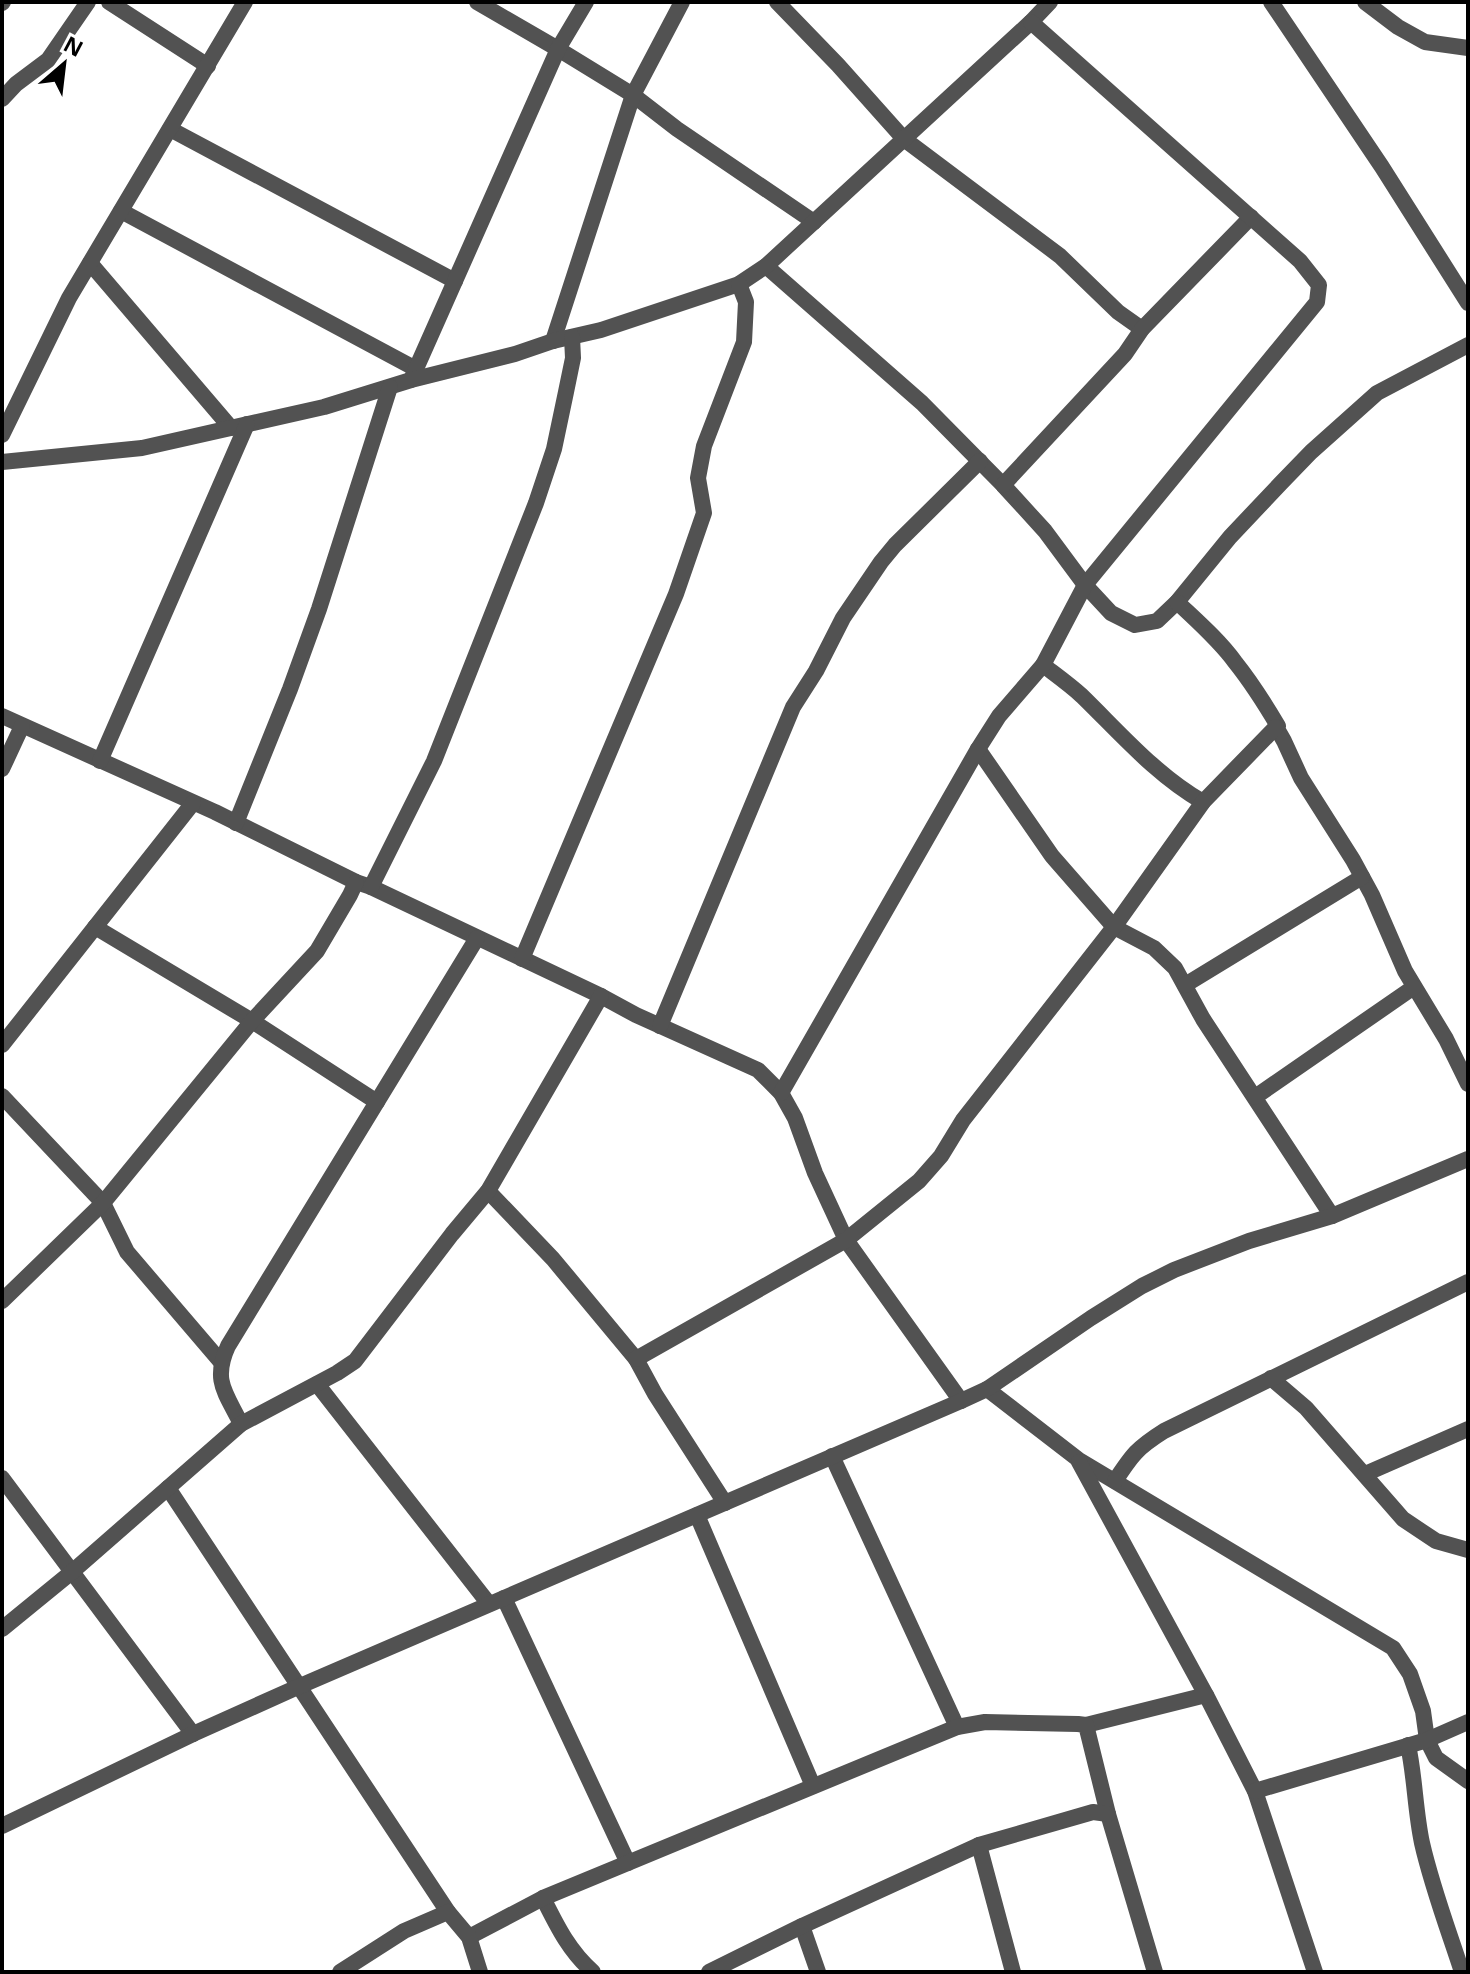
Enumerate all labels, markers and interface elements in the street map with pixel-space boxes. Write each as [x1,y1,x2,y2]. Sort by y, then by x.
north arrow [24,24,104,104]
text: N [59,28,89,63]

